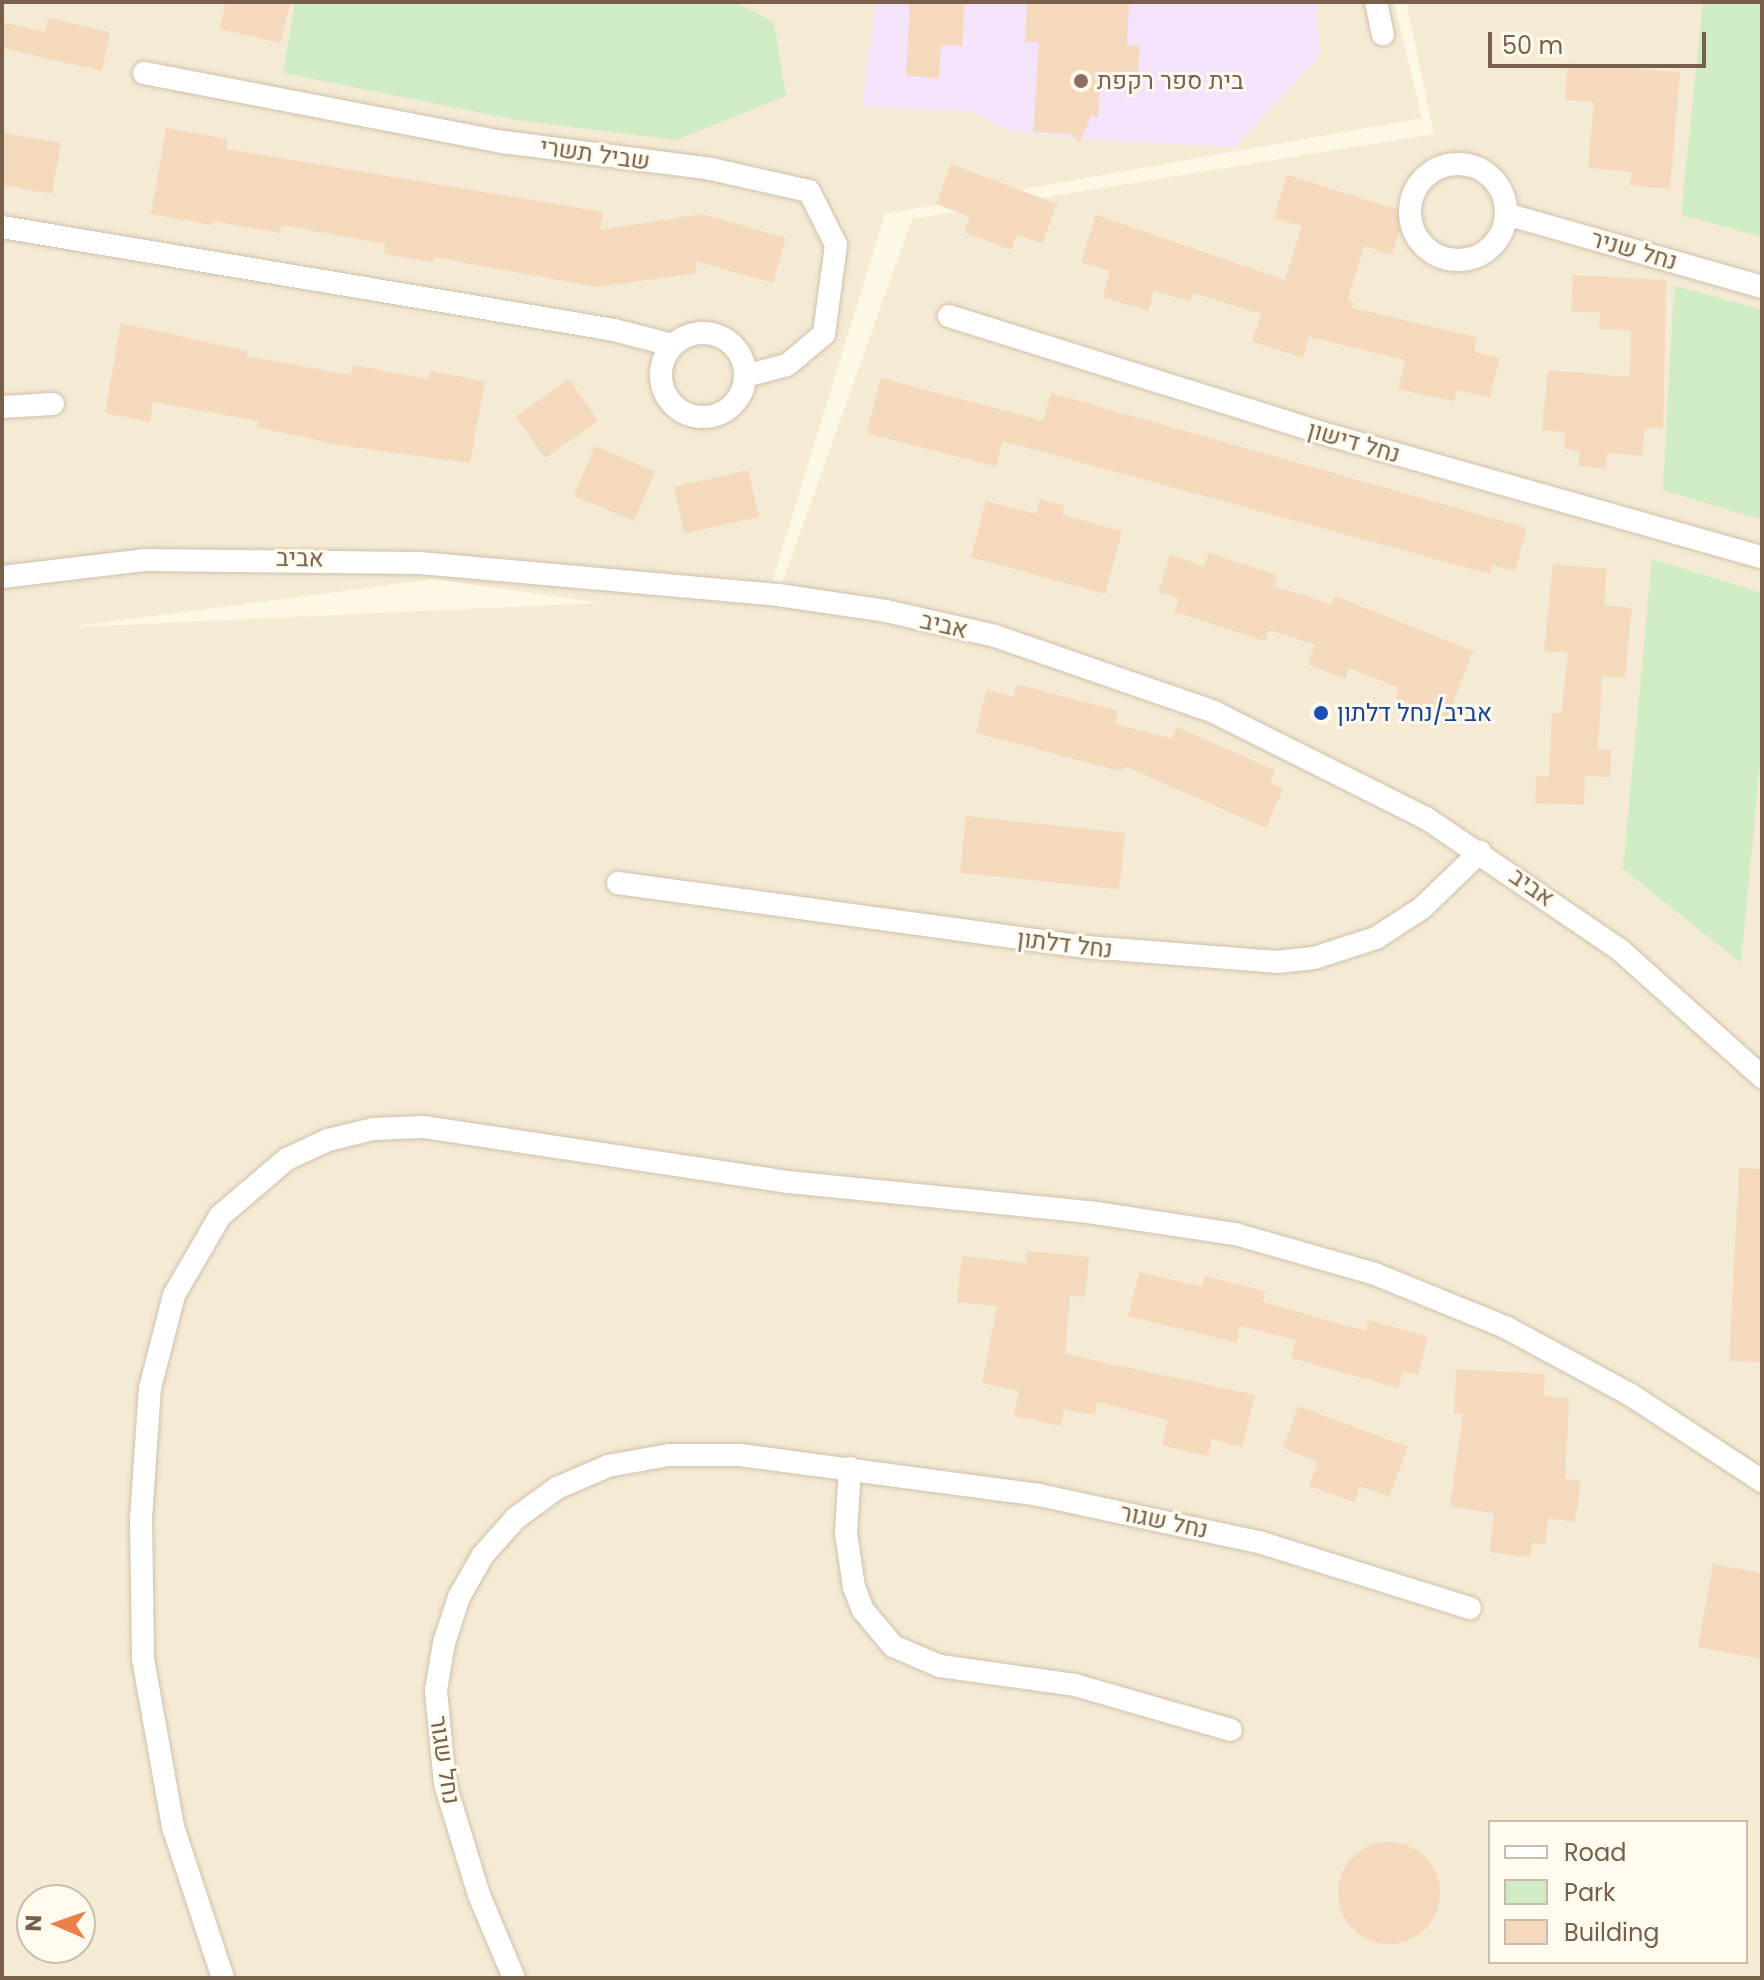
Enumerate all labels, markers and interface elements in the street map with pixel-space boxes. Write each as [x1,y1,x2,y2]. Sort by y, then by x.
scale bar [1492,16,1710,66]
text: 50 m [1502,29,1563,62]
place label: בית ספר רקפת [1097,67,1244,95]
marker: בית ספר רקפת [1072,72,1090,90]
street label: שביל תשרי [538,132,652,176]
street label: נחל שניר [1587,224,1681,276]
street label: נחל דישון [1304,415,1404,469]
street label: אביב [276,543,324,573]
street label: אביב [917,606,971,644]
place label: אביב/נחל דלתון [1337,699,1492,727]
marker: אביב/נחל דלתון [1312,704,1330,722]
street label: אביב [1504,861,1560,913]
street label: נחל דלתון [1016,924,1114,964]
street label: נחל שגור [1117,1498,1211,1544]
street label: נחל שגור [424,1714,466,1806]
legend [1488,1820,1748,1964]
text: Road [1564,1836,1626,1869]
text: Park [1564,1876,1615,1909]
north arrow [16,1884,96,1964]
text: N [18,1914,49,1932]
text: Building [1564,1916,1660,1949]

